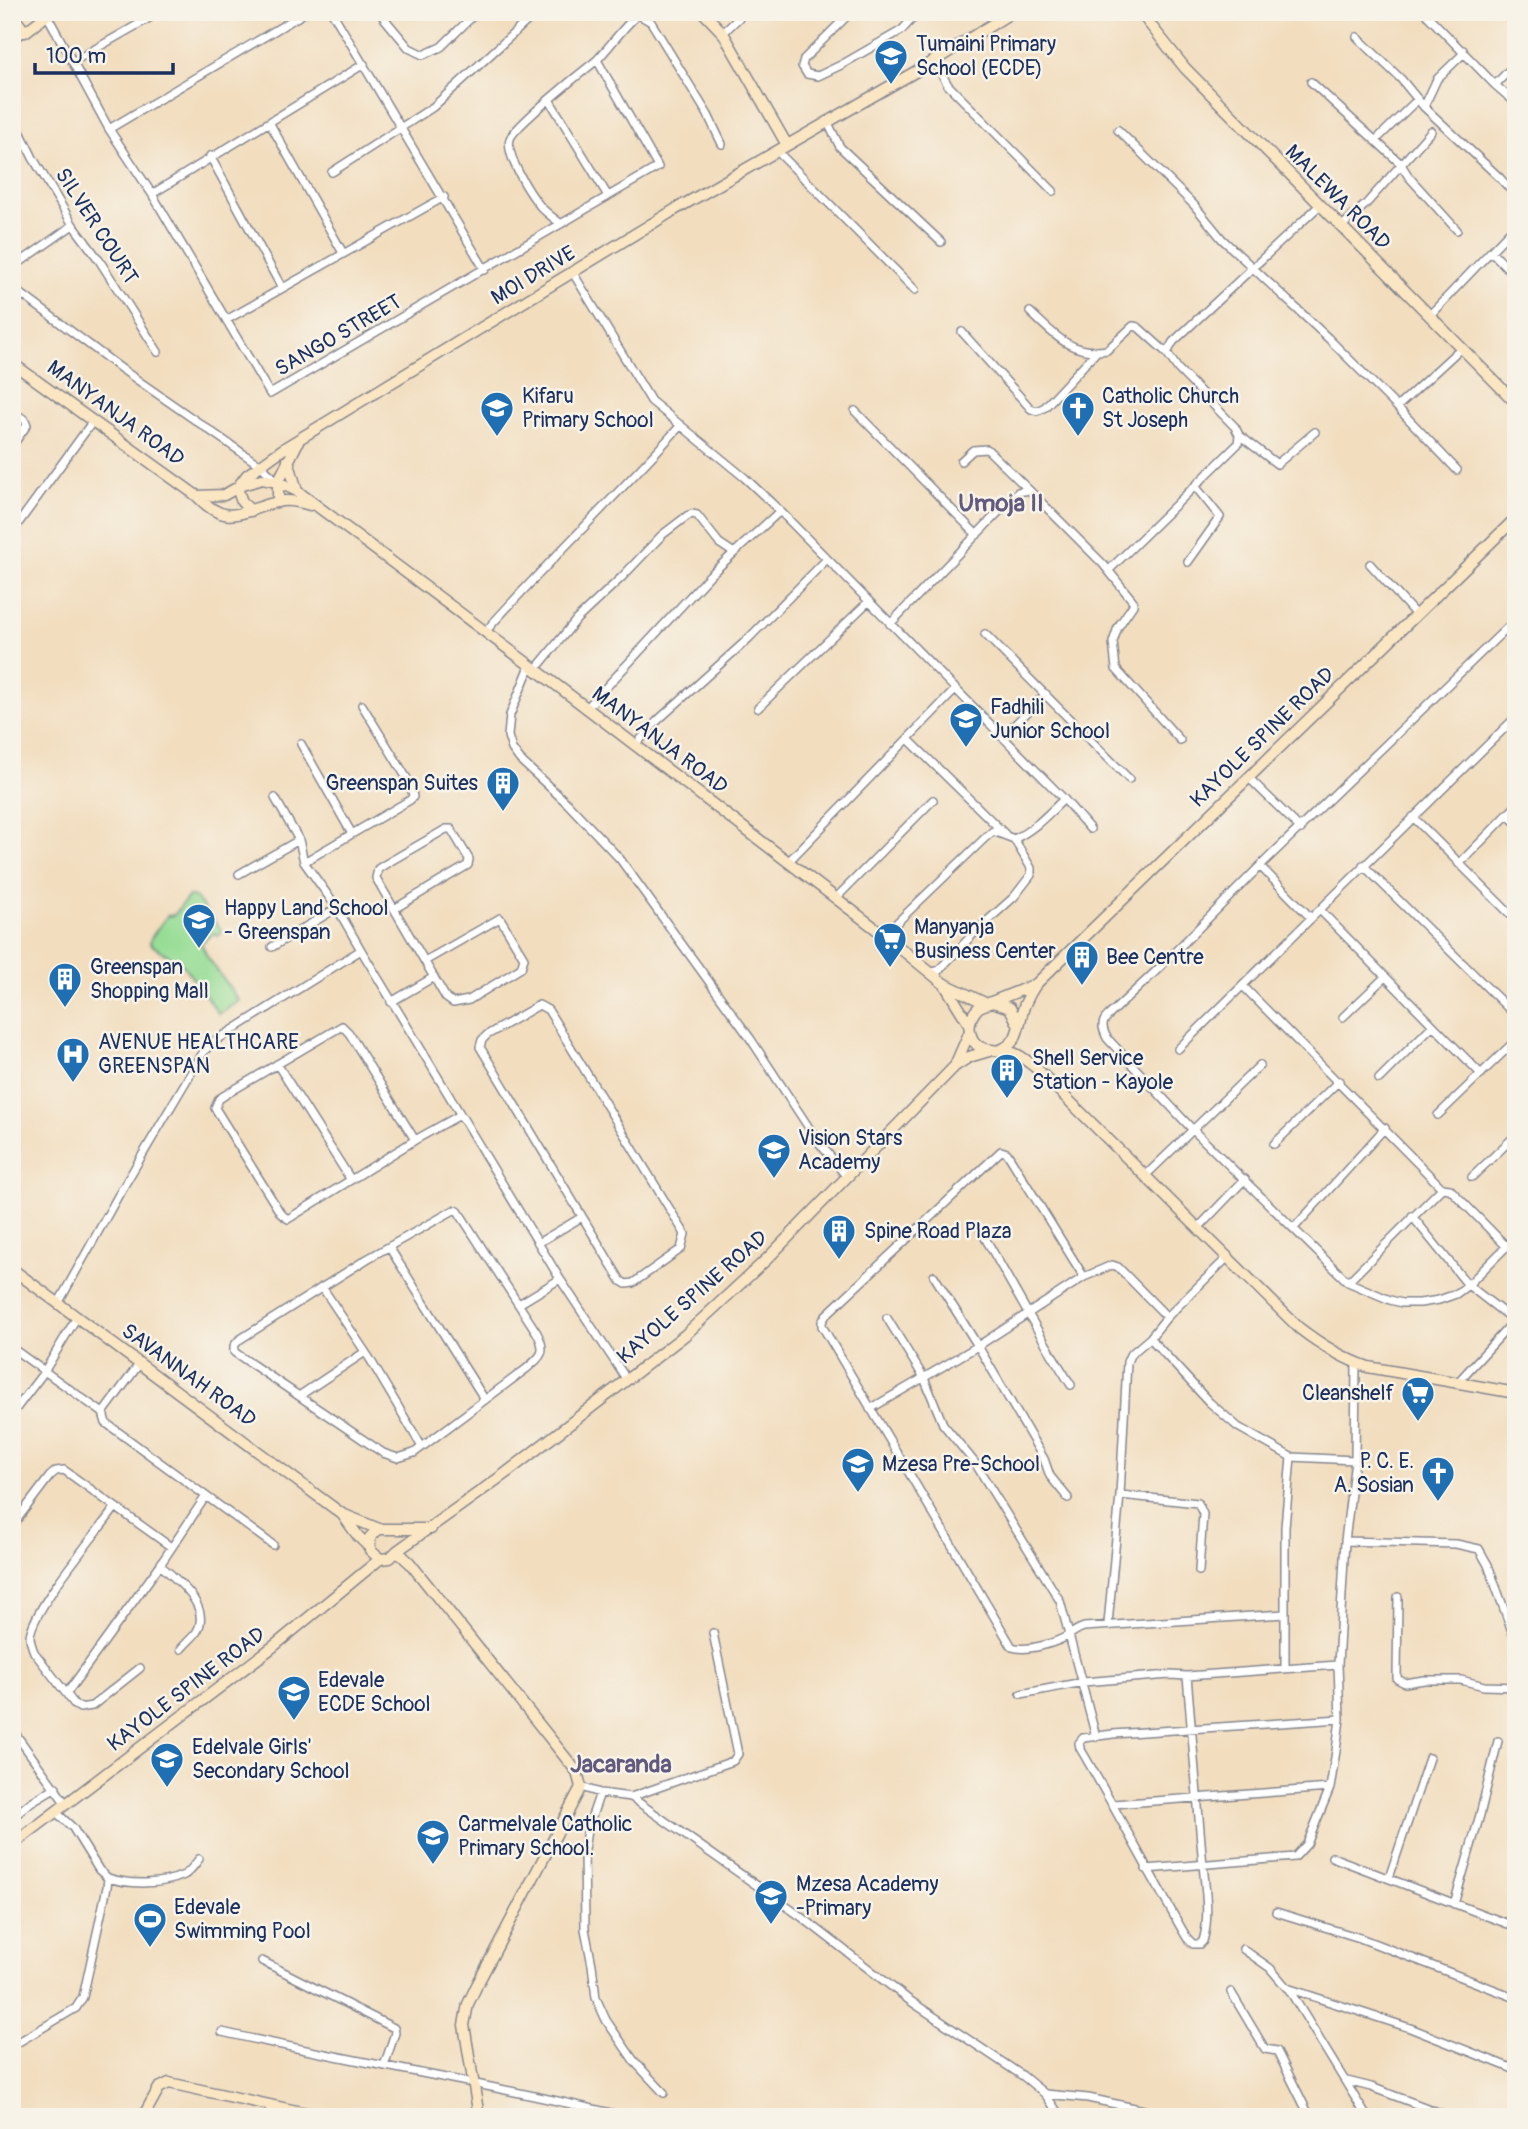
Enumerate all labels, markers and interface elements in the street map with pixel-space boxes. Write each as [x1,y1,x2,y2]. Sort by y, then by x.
place label: Tumaini Primary School (ECDE) [916,31,1056,82]
scale bar [35,32,173,76]
school or university icon: Tumaini Primary School (ECDE) [872,37,910,86]
text: 100 m [46,43,106,70]
street label: MALEWA ROAD [1279,139,1396,256]
street label: SILVER COURT [49,163,144,290]
street label: MOI DRIVE [486,240,580,311]
street label: SANGO STREET [270,288,407,382]
street label: MANYANJA ROAD [42,354,190,472]
place label: Kifaru Primary School [522,383,654,434]
place label: Catholic Church St Joseph [1102,383,1239,434]
school or university icon: Kifaru Primary School [478,389,516,438]
church icon: Catholic Church St Joseph [1059,389,1097,438]
district label: Umoja II [958,489,1044,518]
street label: KAYOLE SPINE ROAD [1184,661,1340,813]
street label: MANYANJA ROAD [586,680,733,800]
place label: Fadhili Junior School [990,694,1110,745]
school or university icon: Fadhili Junior School [947,700,985,749]
building icon: Greenspan Suites [484,764,522,813]
place label: Greenspan Suites [326,770,479,797]
place label: Happy Land School - Greenspan [224,895,388,946]
school or university icon: Happy Land School - Greenspan [180,901,218,950]
place label: Manyanja Business Center [914,914,1056,965]
supermarket icon: Manyanja Business Center [871,920,909,969]
building icon: Bee Centre [1063,938,1101,987]
place label: Bee Centre [1106,944,1204,971]
place label: Greenspan Shopping Mall [90,954,209,1005]
building icon: Greenspan Shopping Mall [46,960,84,1009]
place label: AVENUE HEALTHCARE GREENSPAN [98,1029,299,1080]
hospital icon: AVENUE HEALTHCARE GREENSPAN [54,1035,92,1084]
place label: Shell Service Station - Kayole [1032,1045,1174,1096]
building icon: Shell Service Station - Kayole [988,1051,1026,1100]
place label: Vision Stars Academy [798,1125,903,1176]
school or university icon: Vision Stars Academy [755,1131,793,1180]
building icon: Spine Road Plaza [820,1212,858,1261]
place label: Spine Road Plaza [864,1218,1012,1245]
street label: KAYOLE SPINE ROAD [611,1225,773,1370]
street label: SAVANNAH ROAD [116,1317,261,1433]
supermarket icon: Cleanshelf [1399,1374,1437,1423]
place label: Cleanshelf [1302,1380,1394,1407]
school or university icon: Mzesa Pre-School [839,1445,877,1494]
place label: P. C. E. A. Sosian [1334,1448,1414,1499]
place label: Mzesa Pre-School [882,1451,1040,1478]
church icon: P. C. E. A. Sosian [1419,1454,1457,1503]
street label: KAYOLE SPINE ROAD [102,1621,271,1758]
place label: Edevale ECDE School [318,1667,431,1718]
school or university icon: Edevale ECDE School [275,1673,313,1722]
place label: Edelvale Girls' Secondary School [192,1734,350,1785]
school or university icon: Edelvale Girls' Secondary School [148,1740,186,1789]
district label: Jacaranda [570,1750,672,1779]
place label: Carmelvale Catholic Primary School. [458,1811,632,1862]
school or university icon: Carmelvale Catholic Primary School. [414,1817,452,1866]
place label: Mzesa Academy -Primary [796,1871,938,1922]
school or university icon: Mzesa Academy -Primary [752,1877,790,1926]
place label: Edevale Swimming Pool [174,1894,311,1945]
sports icon: Edevale Swimming Pool [131,1900,169,1949]

